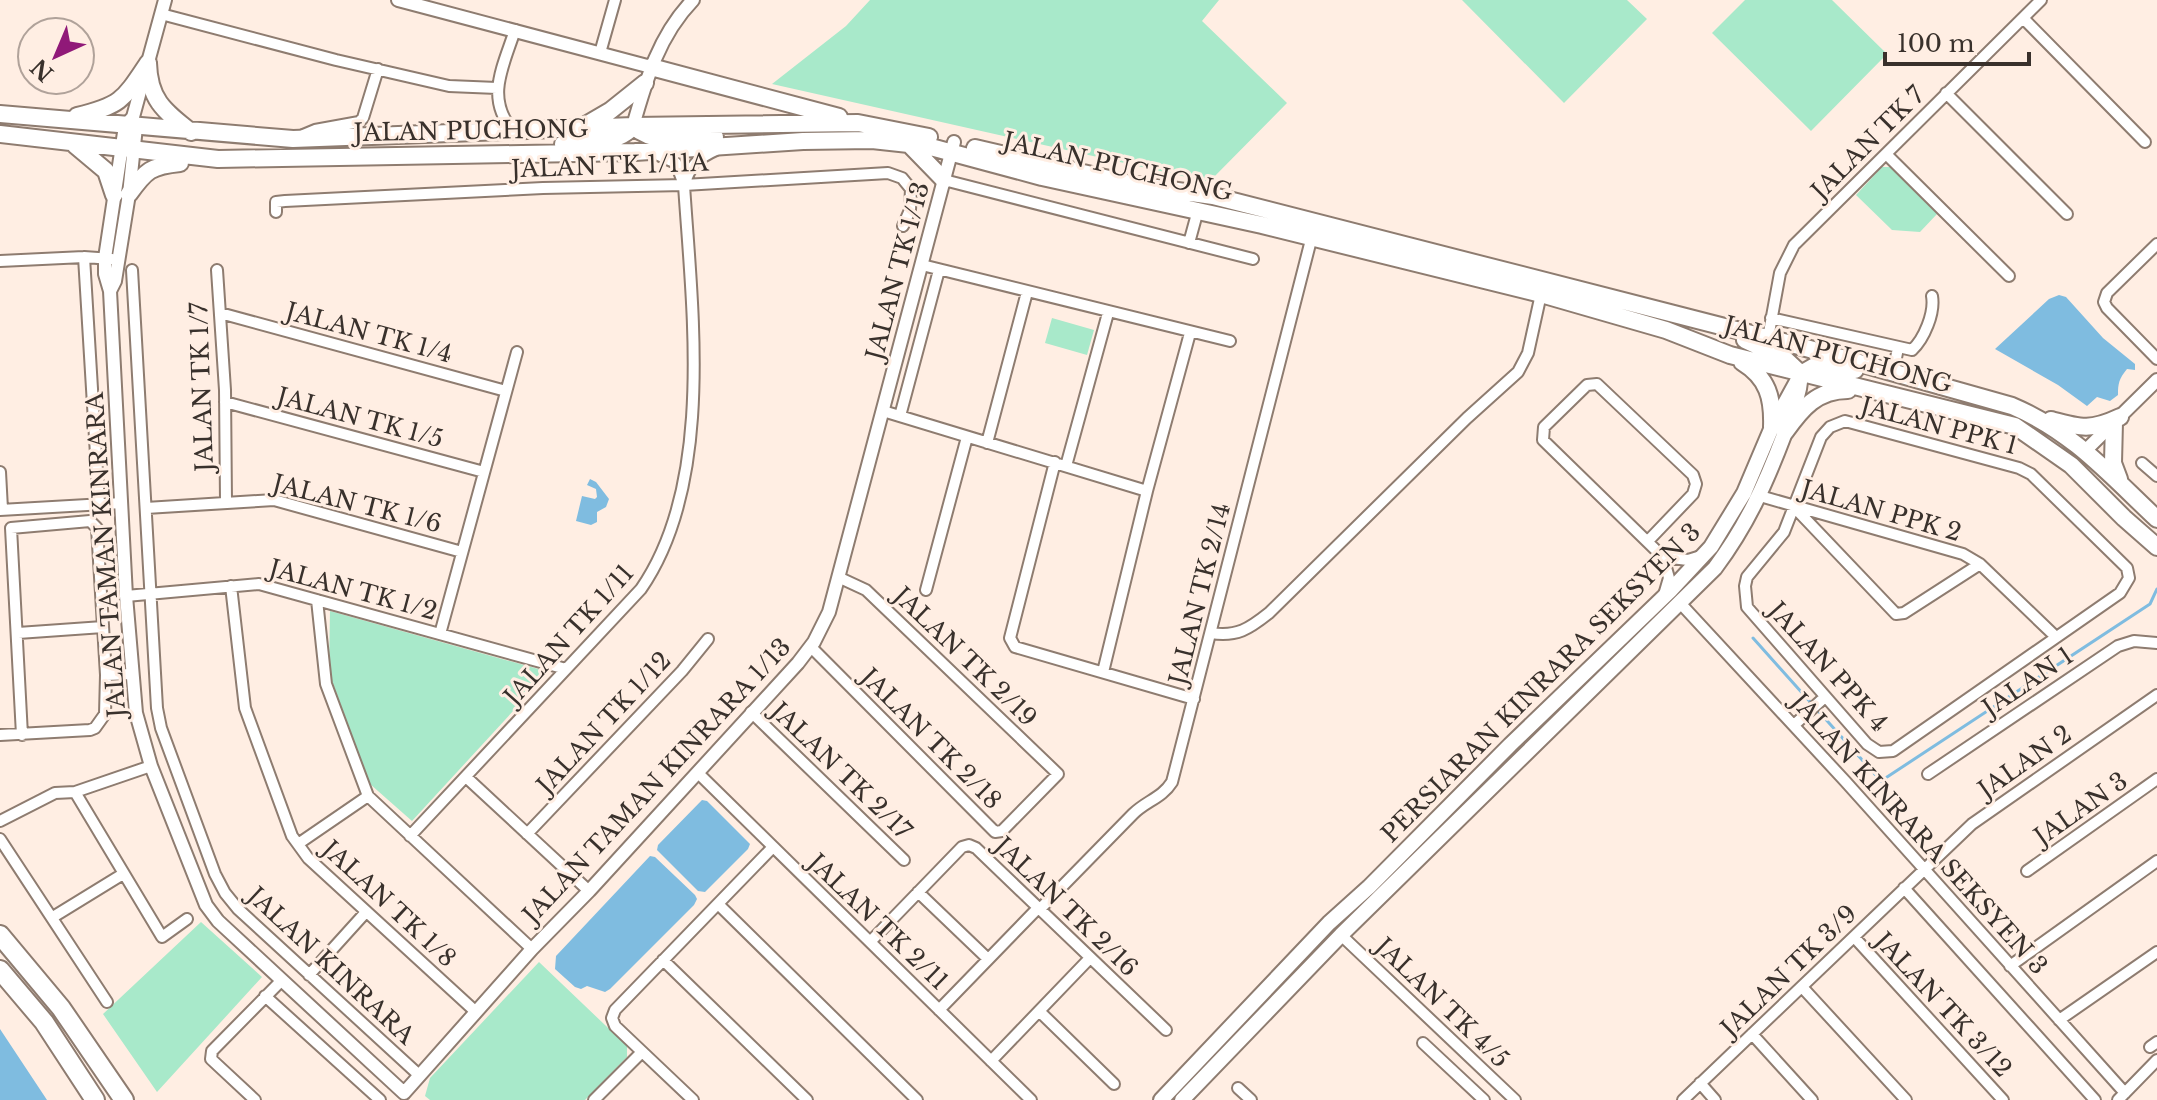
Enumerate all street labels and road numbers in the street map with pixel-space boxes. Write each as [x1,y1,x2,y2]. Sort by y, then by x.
street label: JALAN TK 7 [1803,79,1931,207]
street label: JALAN PUCHONG [350,114,589,147]
street label: JALAN PUCHONG [997,125,1236,207]
street label: JALAN TK 1/11A [508,148,710,184]
street label: JALAN TK 1/13 [859,179,935,366]
street label: JALAN TK 1/4 [280,296,456,369]
street label: JALAN TK 1/7 [184,301,219,475]
street label: JALAN PUCHONG [1718,309,1955,399]
street label: JALAN TK 1/5 [271,381,446,454]
street label: JALAN PPK 1 [1855,390,2021,460]
street label: JALAN TAMAN KINRARA [80,391,132,722]
street label: JALAN TK 1/6 [267,468,445,539]
street label: JALAN PPK 2 [1795,473,1964,547]
street label: JALAN TK 2/14 [1162,500,1236,691]
street label: PERSIARAN KINRARA SEKSYEN 3 [1375,517,1706,848]
street label: JALAN TK 1/2 [263,552,440,626]
street label: JALAN TK 1/11 [496,558,639,713]
street label: JALAN TK 2/19 [886,579,1043,732]
street label: JALAN PPK 4 [1761,594,1894,737]
street label: JALAN TAMAN KINRARA 1/13 [515,632,797,931]
street label: JALAN 1 [1974,641,2079,724]
street label: JALAN TK 1/12 [529,646,677,802]
street label: JALAN TK 2/18 [853,660,1008,815]
street label: JALAN KINRARA SEKSYEN 3 [1783,685,2053,980]
street label: JALAN TK 2/17 [763,694,918,846]
street label: JALAN 2 [1970,719,2077,806]
street label: JALAN 3 [2026,766,2133,853]
street label: JALAN TK 2/16 [987,829,1144,982]
street label: JALAN TK 1/8 [314,832,462,973]
street label: JALAN TK 2/11 [800,846,954,996]
street label: JALAN KINRARA [240,879,421,1051]
street label: JALAN TK 3/9 [1713,899,1862,1045]
street label: JALAN TK 3/12 [1867,924,2018,1083]
street label: JALAN TK 4/5 [1367,930,1515,1074]

